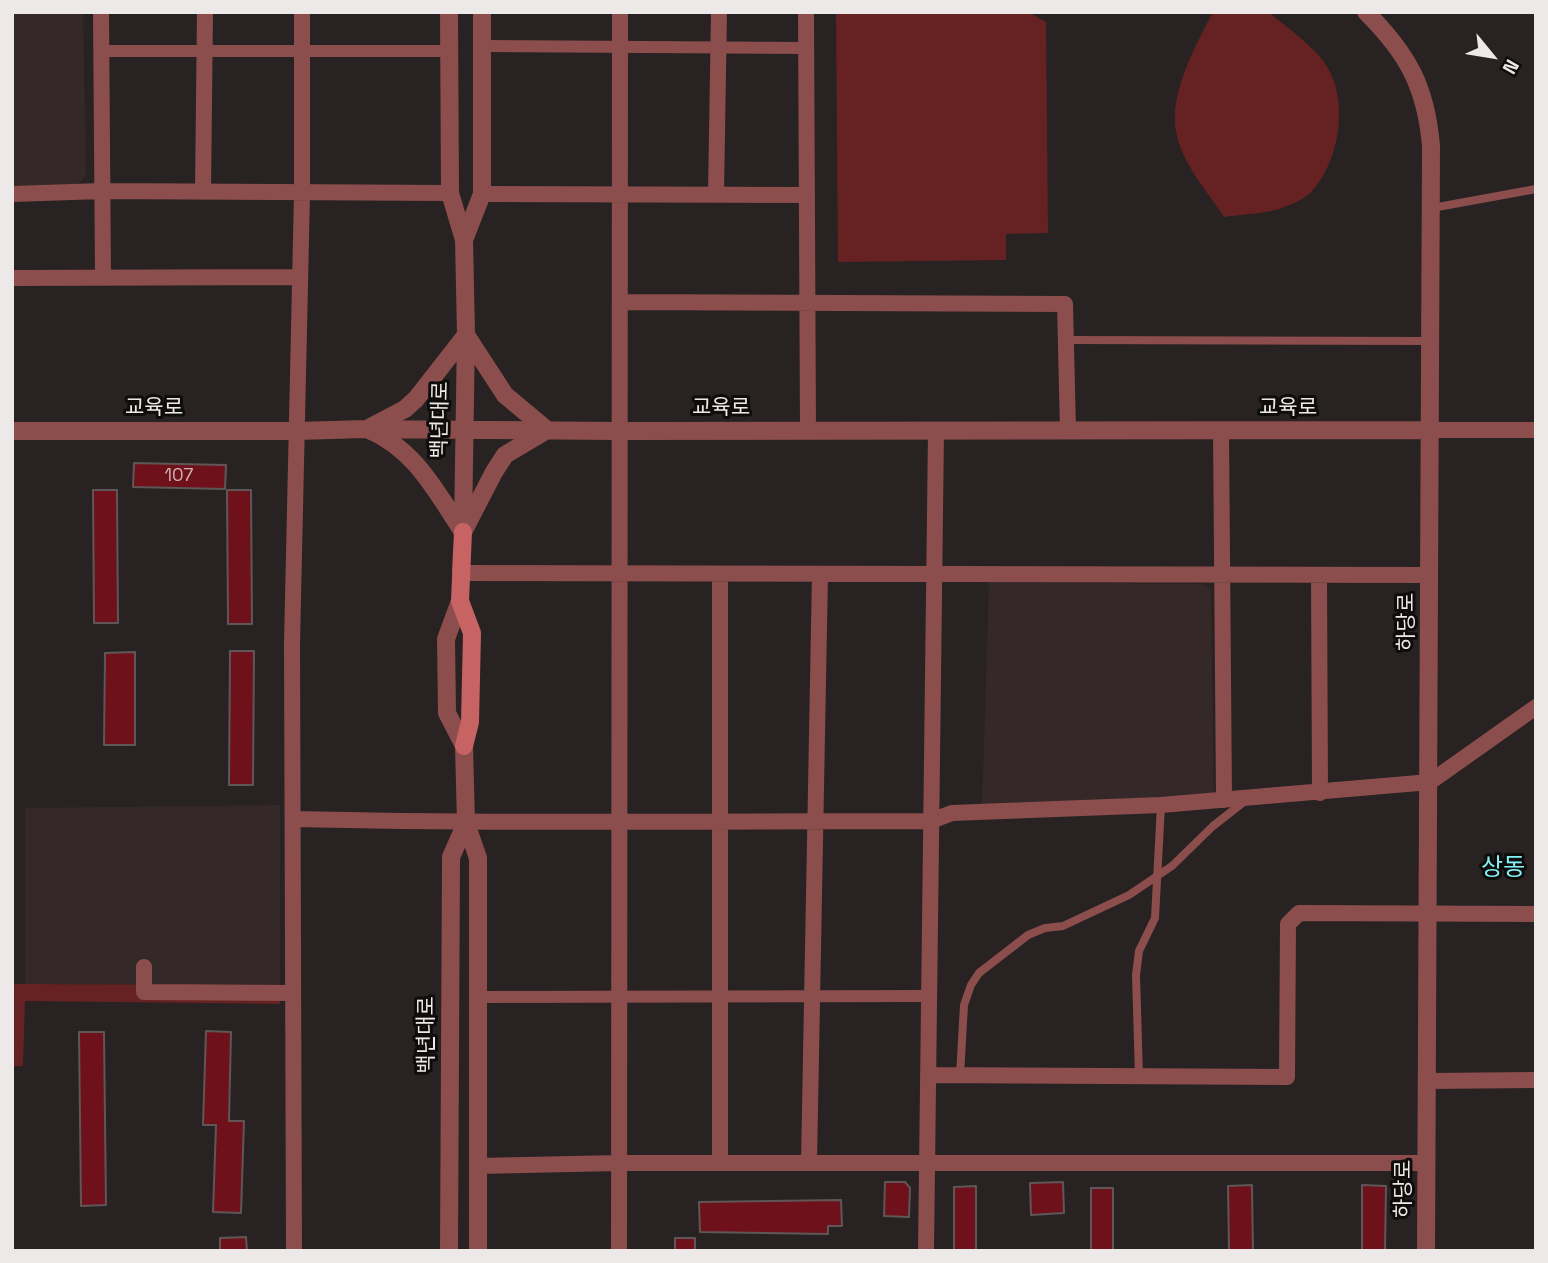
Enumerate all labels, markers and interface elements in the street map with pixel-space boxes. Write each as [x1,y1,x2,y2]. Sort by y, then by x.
north arrow [1457,21,1527,91]
text: N [1497,55,1525,79]
street label: 백년대로 [428,381,454,459]
street label: 교육로 [125,395,183,421]
street label: 교육로 [692,395,750,421]
street label: 교육로 [1259,395,1317,421]
house number: 107 [165,465,193,487]
street label: 하당로 [1394,593,1420,651]
district label: 상동 [1481,854,1525,882]
street label: 백년대로 [414,996,440,1074]
street label: 하당로 [1391,1160,1417,1218]

